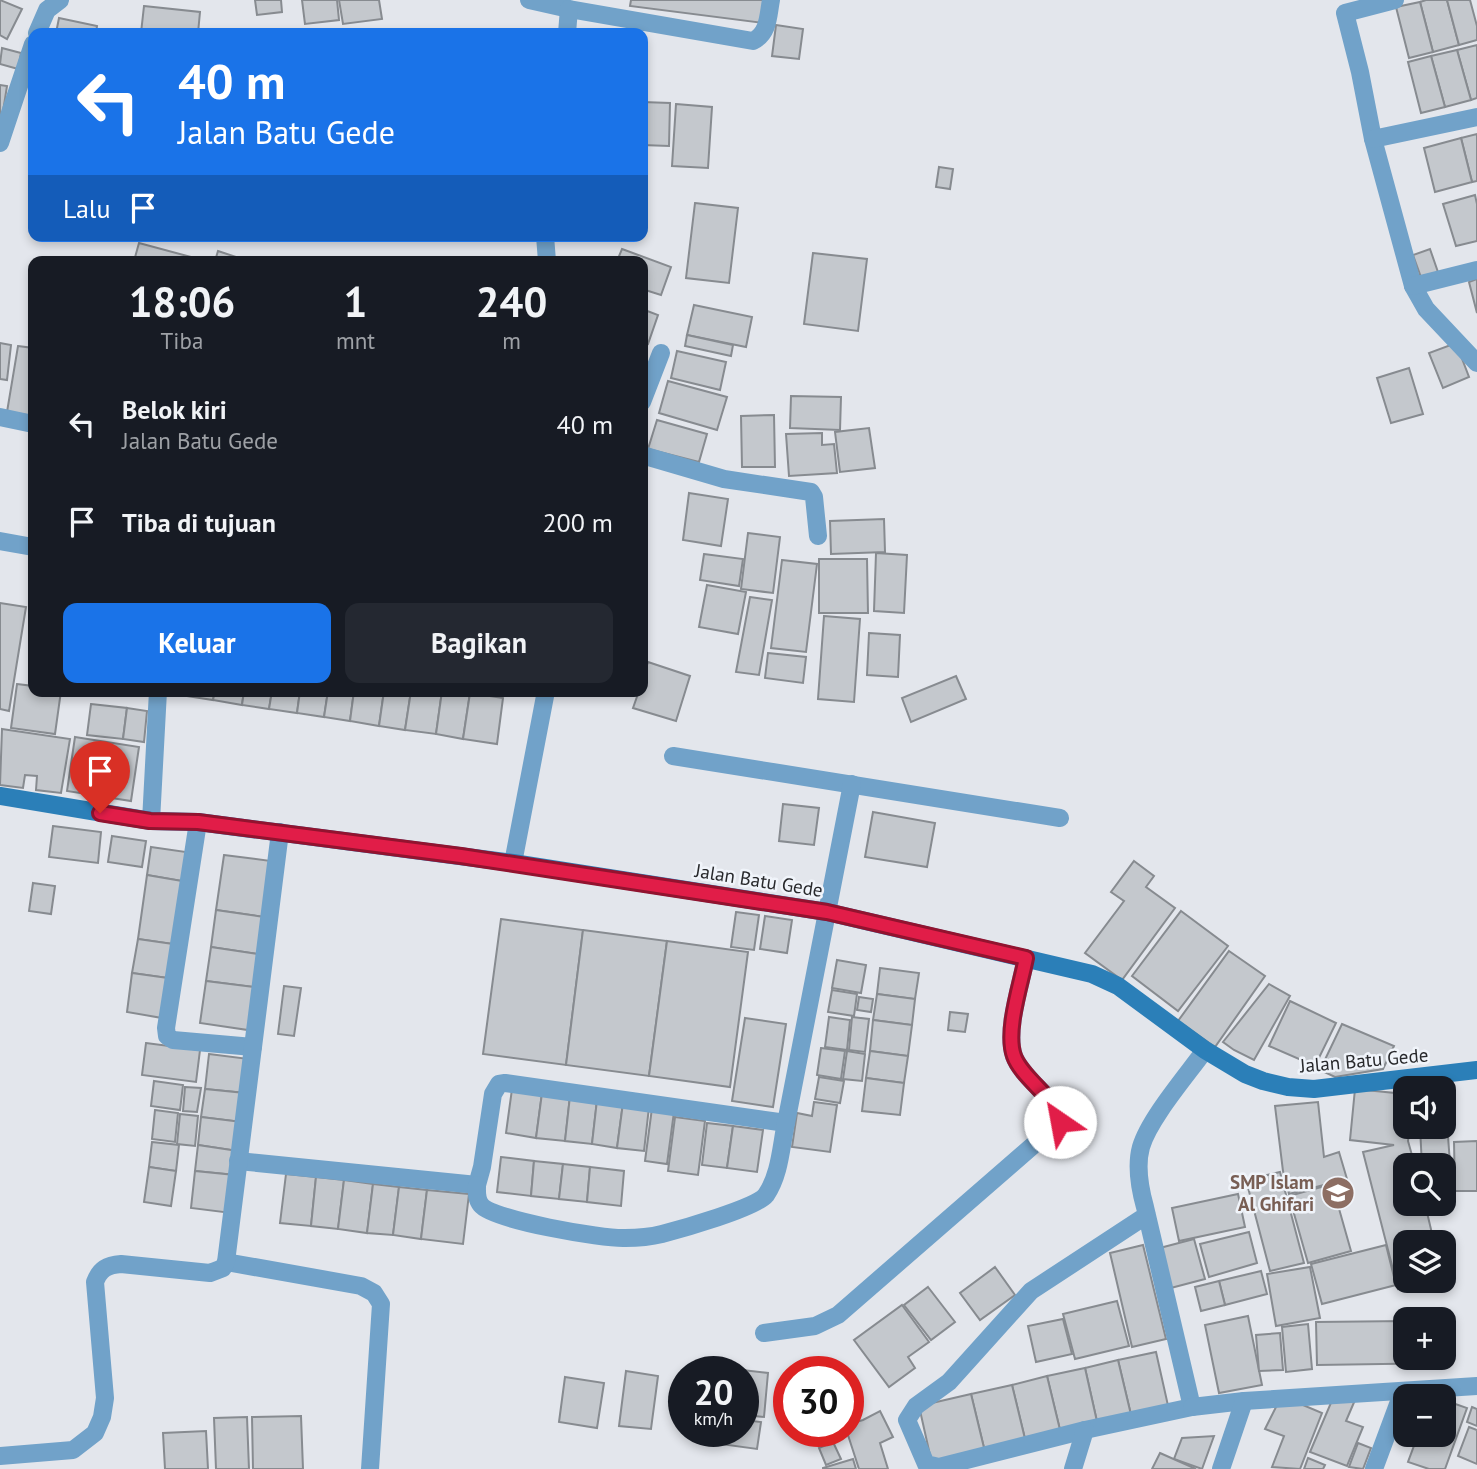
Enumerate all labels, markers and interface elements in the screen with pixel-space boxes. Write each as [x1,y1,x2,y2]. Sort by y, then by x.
text: 40 m [178,49,285,113]
icon: left [63,56,154,147]
text: Jalan Batu Gede [178,111,395,153]
icon: arrive [124,189,162,227]
text: Lalu [63,192,110,225]
text: 18:06 [129,274,235,329]
text: 1 [344,274,367,329]
text: 240 [476,274,547,329]
text: Tiba [161,326,203,355]
text: mnt [336,326,375,355]
text: m [502,326,521,355]
text: Belok kiri [122,393,227,426]
icon: left [63,405,101,443]
text: 40 m [557,408,613,441]
text: Jalan Batu Gede [122,426,278,455]
icon: arrive [63,503,101,541]
text: Tiba di tujuan [122,506,276,539]
text: 200 m [542,506,613,539]
button: Keluar [63,603,331,683]
button: Bagikan [345,603,613,683]
pin [70,741,130,813]
icon: arrive [81,752,119,790]
street label: Jalan Batu Gede [693,858,824,902]
street label: Jalan Batu Gede [1298,1042,1429,1078]
map controls [1393,1076,1456,1447]
button: sound [1393,1076,1456,1139]
position arrow [1023,1085,1097,1159]
button: search [1393,1153,1456,1216]
place label: SMP Islam Al Ghifari [1230,1170,1314,1216]
school or university icon: SMP Islam Al Ghifari [1319,1174,1357,1212]
button: layers [1393,1230,1456,1293]
button: + [1393,1307,1456,1370]
speed limit sign: 30 [773,1356,864,1447]
text: 20 [694,1369,733,1415]
button: − [1393,1384,1456,1447]
text: km/h [694,1407,733,1430]

